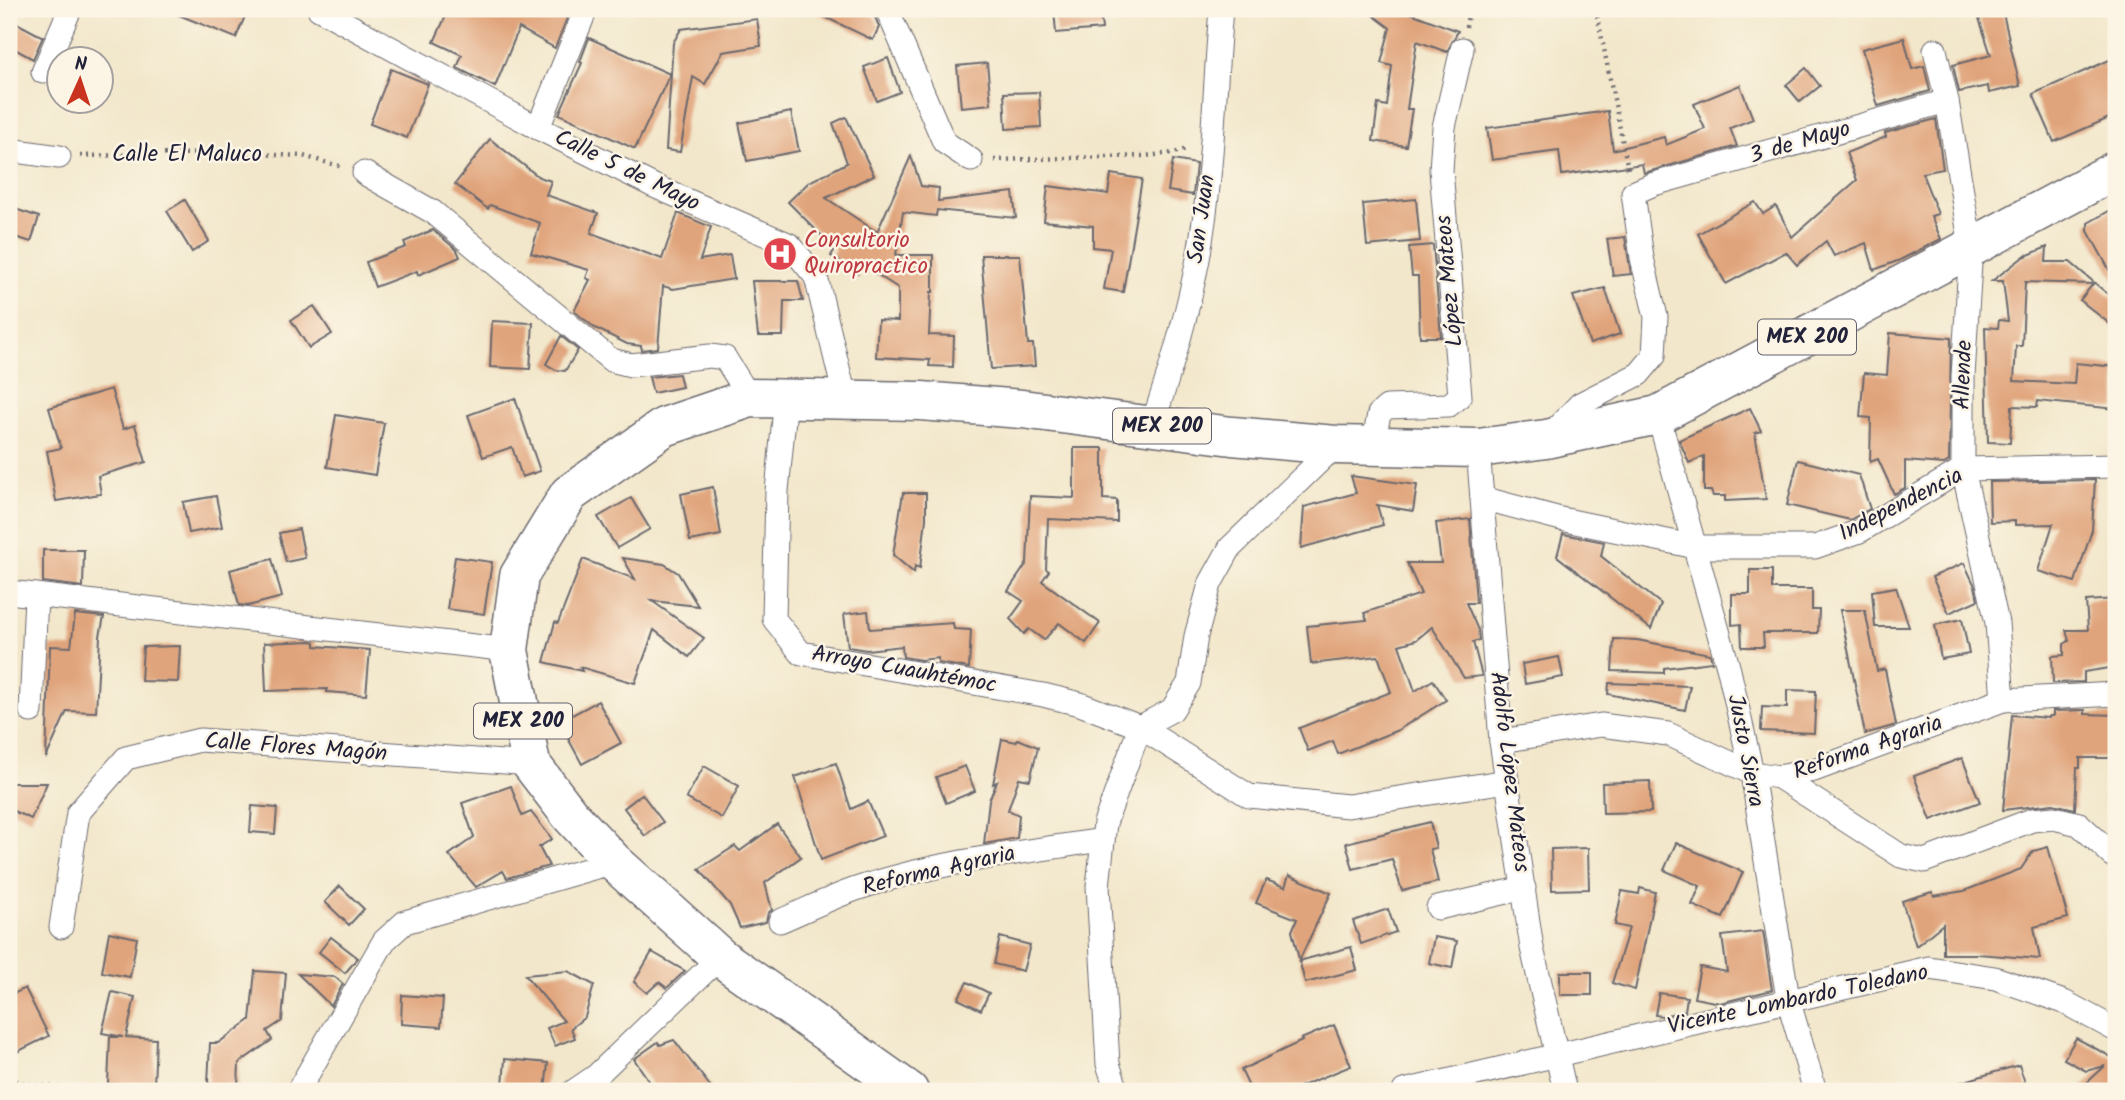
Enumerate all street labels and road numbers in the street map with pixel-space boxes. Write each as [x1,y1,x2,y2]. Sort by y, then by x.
street label: 3 de Mayo [1745,111,1855,175]
street label: Calle 5 de Mayo [548,120,706,222]
street label: Calle El Maluco [112,137,262,173]
street label: San Juan [1178,172,1226,266]
street label: López Mateos [1426,213,1474,348]
road number: MEX 200 [1758,320,1856,354]
street label: Allende [1945,340,1983,410]
road number: MEX 200 [1113,408,1211,444]
street label: Independencia [1833,458,1969,552]
street label: Arroyo Cuauhtémoc [809,636,999,704]
street label: Adolfo López Mateos [1479,670,1539,875]
street label: Justo Sierra [1716,692,1774,810]
road number: MEX 200 [474,704,572,738]
street label: Reforma Agraria [1788,706,1948,790]
street label: Calle Flores Magón [203,724,389,772]
street label: Reforma Agraria [859,836,1019,906]
street label: Vicente Lombardo Toledano [1664,955,1932,1045]

